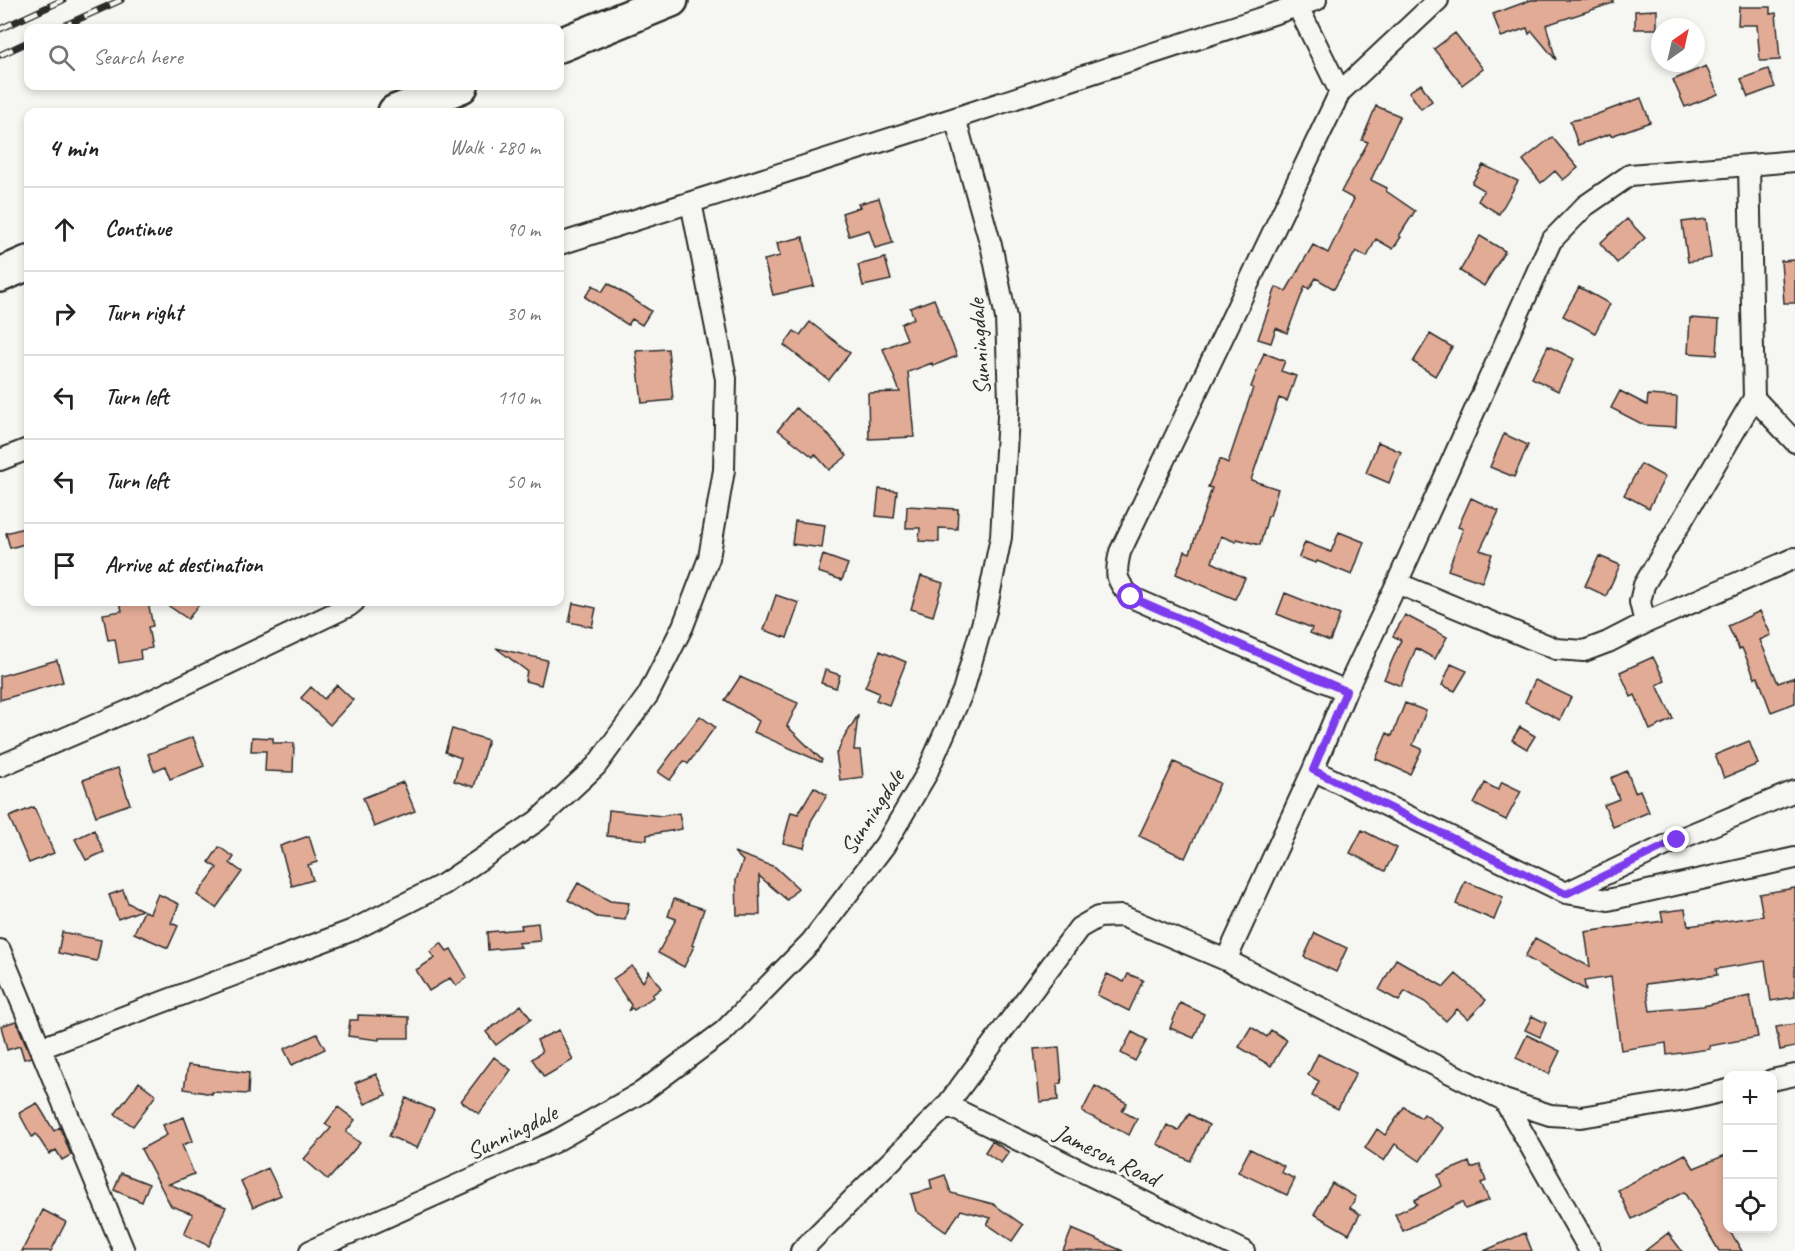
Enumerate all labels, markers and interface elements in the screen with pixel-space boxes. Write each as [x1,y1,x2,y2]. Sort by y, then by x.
north arrow [1651,18,1705,72]
search box [24,24,564,90]
icon: search [45,41,78,74]
text: Search here [93,43,183,71]
text: 4 min [48,131,98,164]
text: Walk · 280 m [450,135,540,160]
icon: ahead [48,213,81,246]
text: Continue [105,215,171,243]
text: 90 m [506,217,540,242]
street label: Sunningdale [961,296,997,396]
icon: right [48,297,81,330]
text: Turn right [105,299,182,327]
text: 30 m [506,301,540,326]
icon: left [48,381,81,414]
text: Turn left [105,383,169,411]
text: 110 m [497,385,540,410]
icon: left [48,465,81,498]
text: Turn left [105,467,169,495]
text: 50 m [506,469,540,494]
icon: arrive [48,549,81,582]
text: Arrive at destination [105,551,262,579]
route start [1117,583,1143,609]
street label: Sunningdale [833,761,912,861]
route end [1663,826,1689,852]
map controls [1723,1071,1777,1233]
button: + [1723,1071,1777,1125]
street label: Sunningdale [462,1096,564,1167]
street label: Jameson Road [1049,1116,1167,1195]
button: − [1723,1125,1777,1179]
button: locate [1723,1179,1777,1233]

